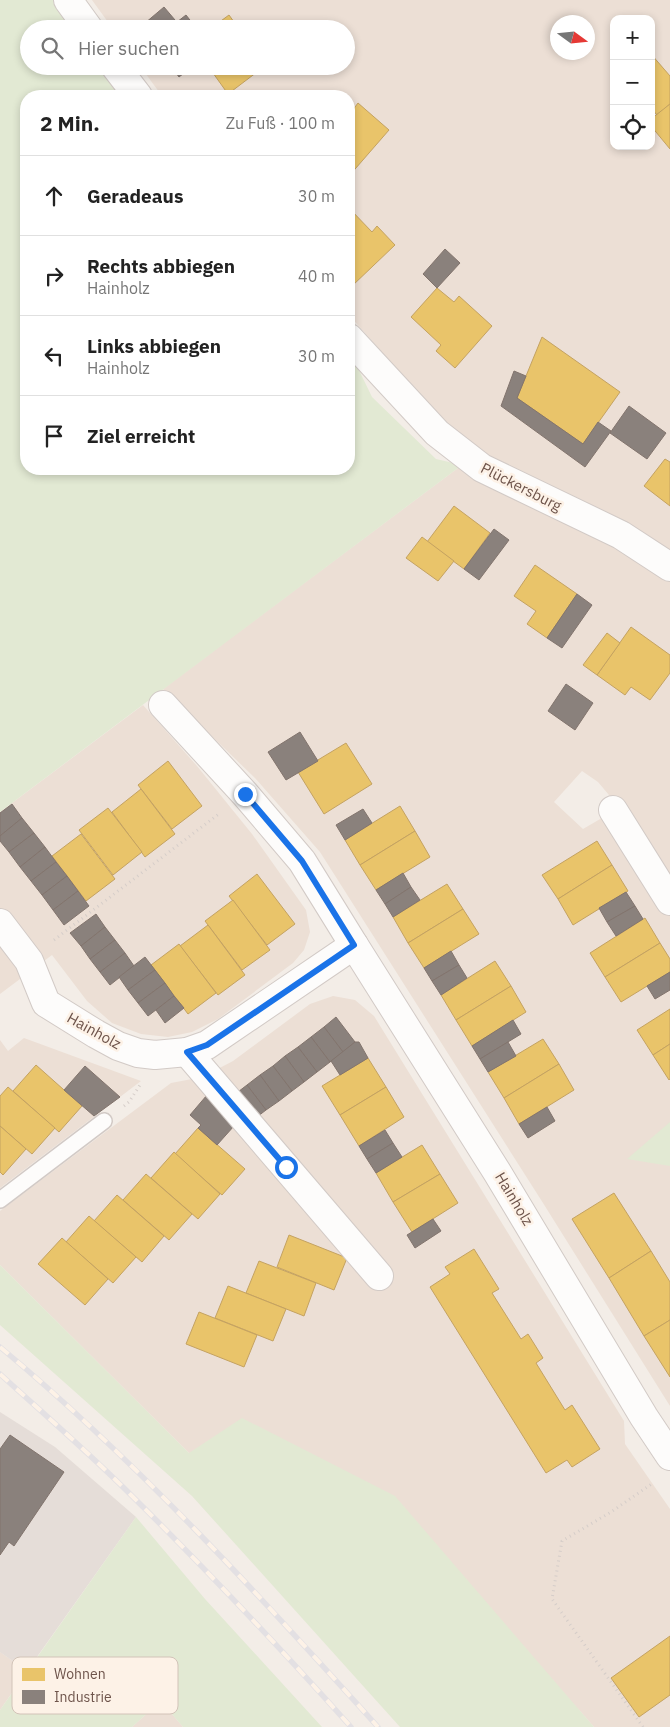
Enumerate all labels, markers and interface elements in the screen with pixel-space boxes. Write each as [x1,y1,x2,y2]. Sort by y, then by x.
north arrow [550,15,595,60]
map controls [610,15,655,150]
button: + [610,15,655,60]
search box [20,20,355,75]
icon: search [38,34,66,62]
text: Hier suchen [78,36,180,60]
button: − [610,60,655,105]
button: locate [610,105,655,150]
text: 2 Min. [40,109,100,137]
text: Zu Fuß · 100 m [226,113,335,133]
icon: ahead [40,182,68,210]
text: Geradeaus [87,184,184,208]
text: 30 m [298,186,335,206]
text: Rechts abbiegen [87,254,235,278]
icon: right [40,262,68,290]
text: 40 m [298,266,335,286]
text: Hainholz [87,278,150,298]
text: Links abbiegen [87,334,221,358]
icon: left [40,342,68,370]
text: 30 m [298,346,335,366]
text: Hainholz [87,358,150,378]
icon: arrive [40,422,68,450]
text: Ziel erreicht [87,424,195,448]
street label: Plückersburg [478,458,565,515]
route end [234,783,257,806]
street label: Hainholz [64,1008,125,1053]
route start [275,1156,298,1179]
street label: Hainholz [491,1169,538,1229]
legend [12,1657,178,1714]
text: Wohnen [54,1665,106,1683]
text: Industrie [54,1688,112,1706]

